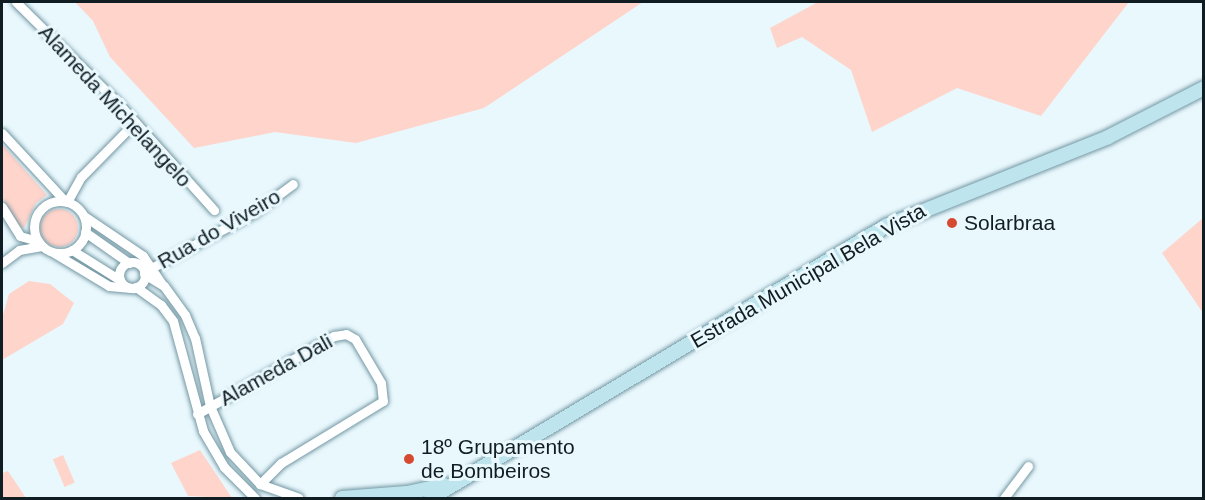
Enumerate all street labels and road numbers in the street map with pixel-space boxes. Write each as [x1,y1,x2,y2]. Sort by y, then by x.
street label: Alameda Michelangelo [33,20,197,192]
street label: Rua do Viveiro [153,184,285,274]
street label: Estrada Municipal Bela Vista [686,198,930,354]
street label: Alameda Dali [215,329,337,411]

